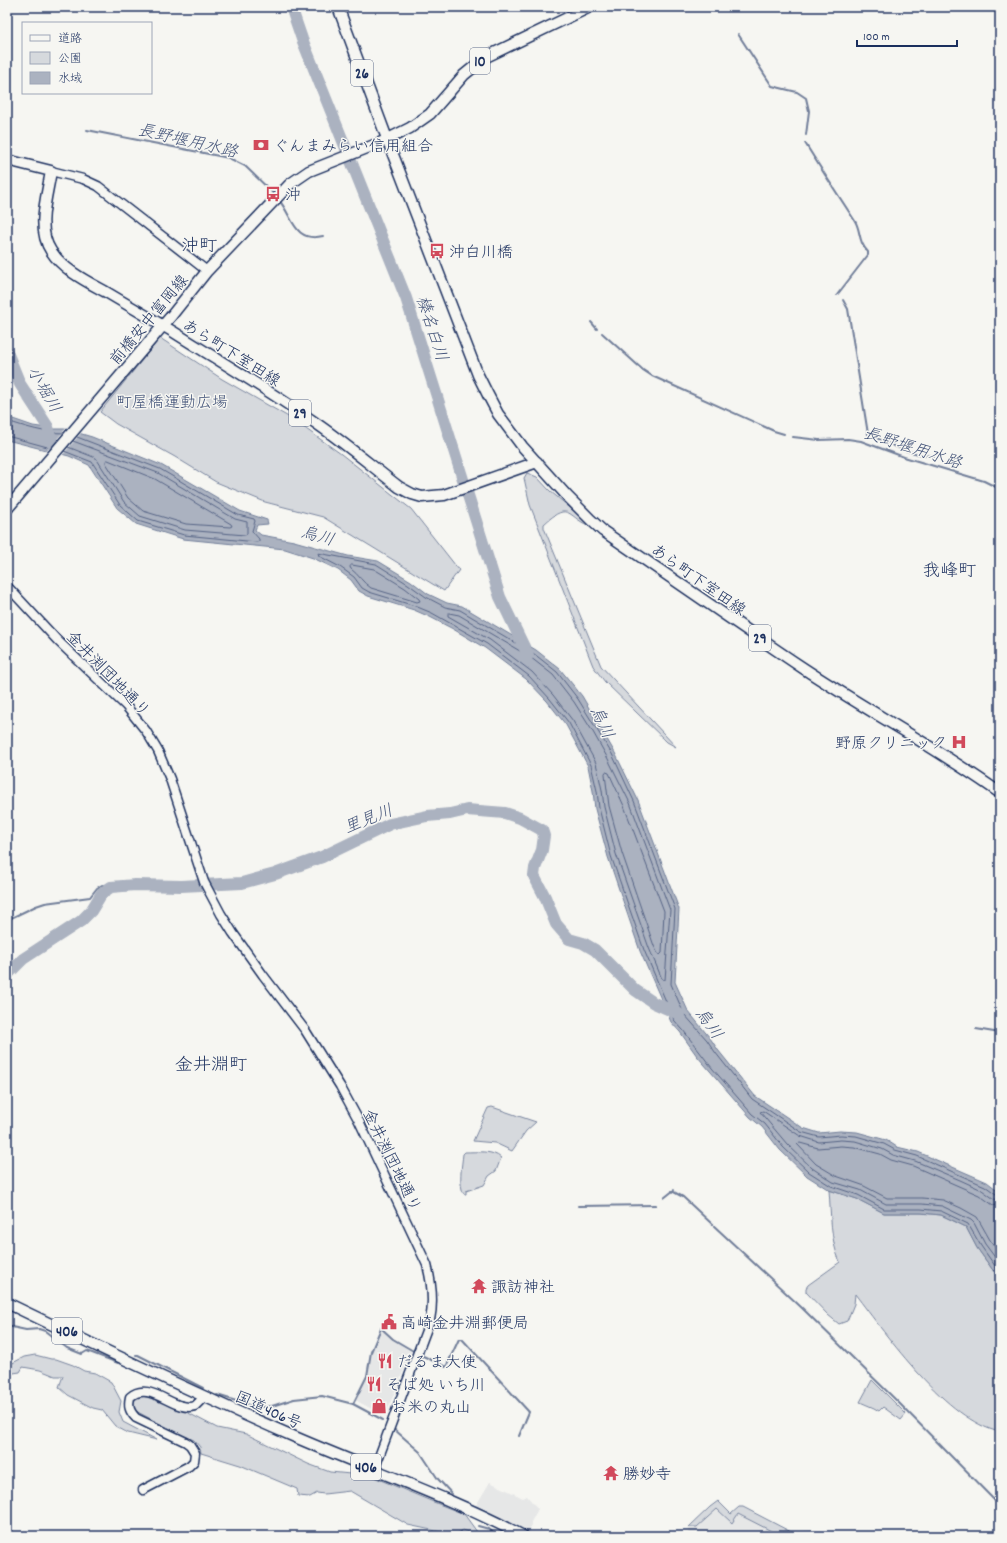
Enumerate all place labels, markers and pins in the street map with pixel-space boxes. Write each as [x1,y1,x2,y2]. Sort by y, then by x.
bank icon: ぐんまみらい信用組合 [252,136,270,154]
place label: ぐんまみらい信用組合 [273,136,433,159]
bus stop icon: 沖 [264,185,282,203]
place label: 沖 [285,185,301,208]
bus stop icon: 沖白川橋 [428,242,446,260]
place label: 沖白川橋 [449,242,513,265]
place label: 野原クリニック [835,733,947,756]
hospital icon: 野原クリニック [950,733,968,751]
temple icon: 諏訪神社 [470,1277,488,1295]
place label: 諏訪神社 [491,1277,555,1300]
public building icon: 高崎金井淵郵便局 [380,1313,398,1331]
place label: 高崎金井淵郵便局 [401,1313,529,1336]
restaurant icon: だるま大使 [376,1352,394,1370]
place label: だるま大使 [397,1352,477,1375]
restaurant icon: そば処 いち川 [365,1375,383,1393]
place label: そば処 いち川 [386,1375,486,1398]
shop icon: お米の丸山 [370,1397,388,1415]
place label: お米の丸山 [391,1397,471,1420]
temple icon: 勝妙寺 [602,1464,620,1482]
place label: 勝妙寺 [623,1464,671,1487]

